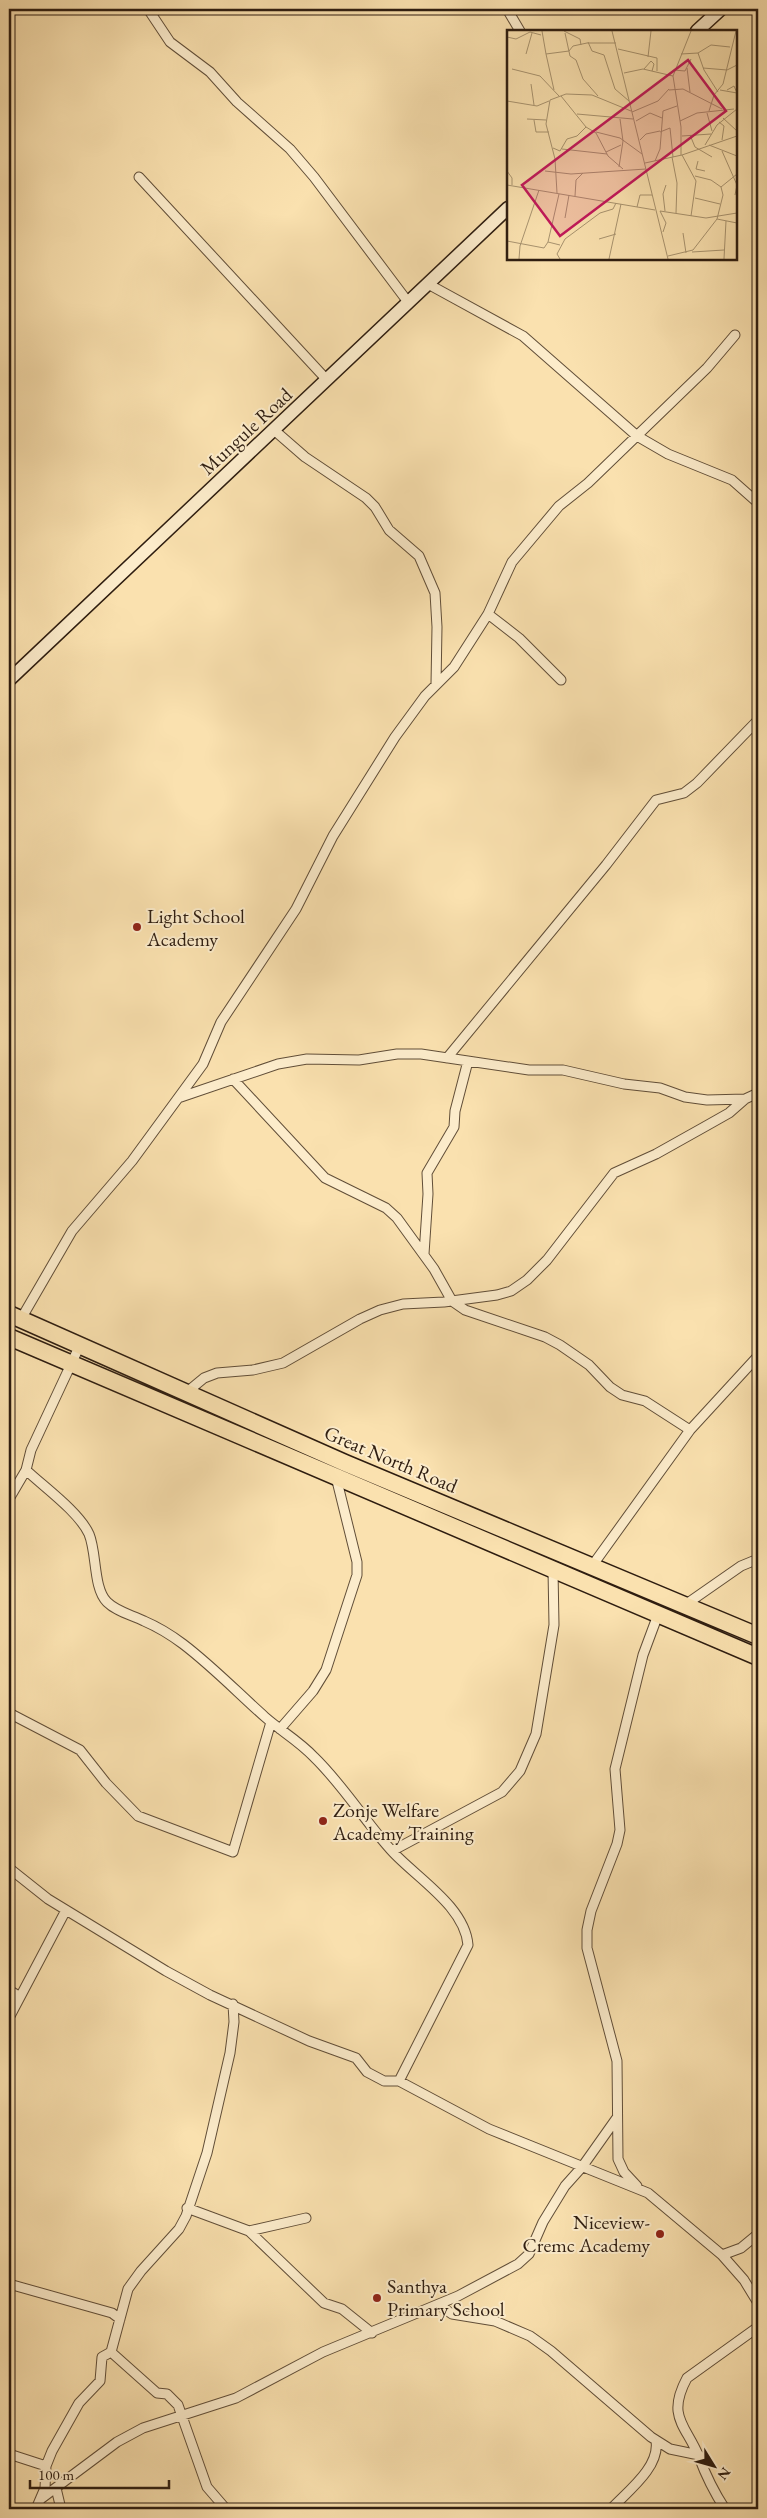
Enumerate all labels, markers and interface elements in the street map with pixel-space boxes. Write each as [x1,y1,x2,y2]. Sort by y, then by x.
inset map [507,30,737,260]
street label: Mungule Road [194,381,298,480]
place label: Light School Academy [146,903,245,952]
marker: Light School Academy [131,921,143,933]
street label: Great North Road [320,1419,462,1499]
place label: Zonje Welfare Academy Training [332,1797,474,1846]
marker: Zonje Welfare Academy Training [317,1815,329,1827]
place label: Niceview- Cremc Academy [523,2209,650,2258]
marker: Niceview- Cremc Academy [654,2228,666,2240]
place label: Santhya Primary School [387,2273,505,2322]
marker: Santhya Primary School [371,2292,383,2304]
north arrow [690,2440,740,2490]
scale bar [30,2458,169,2490]
text: N [713,2464,735,2484]
text: 100 m [38,2465,75,2484]

